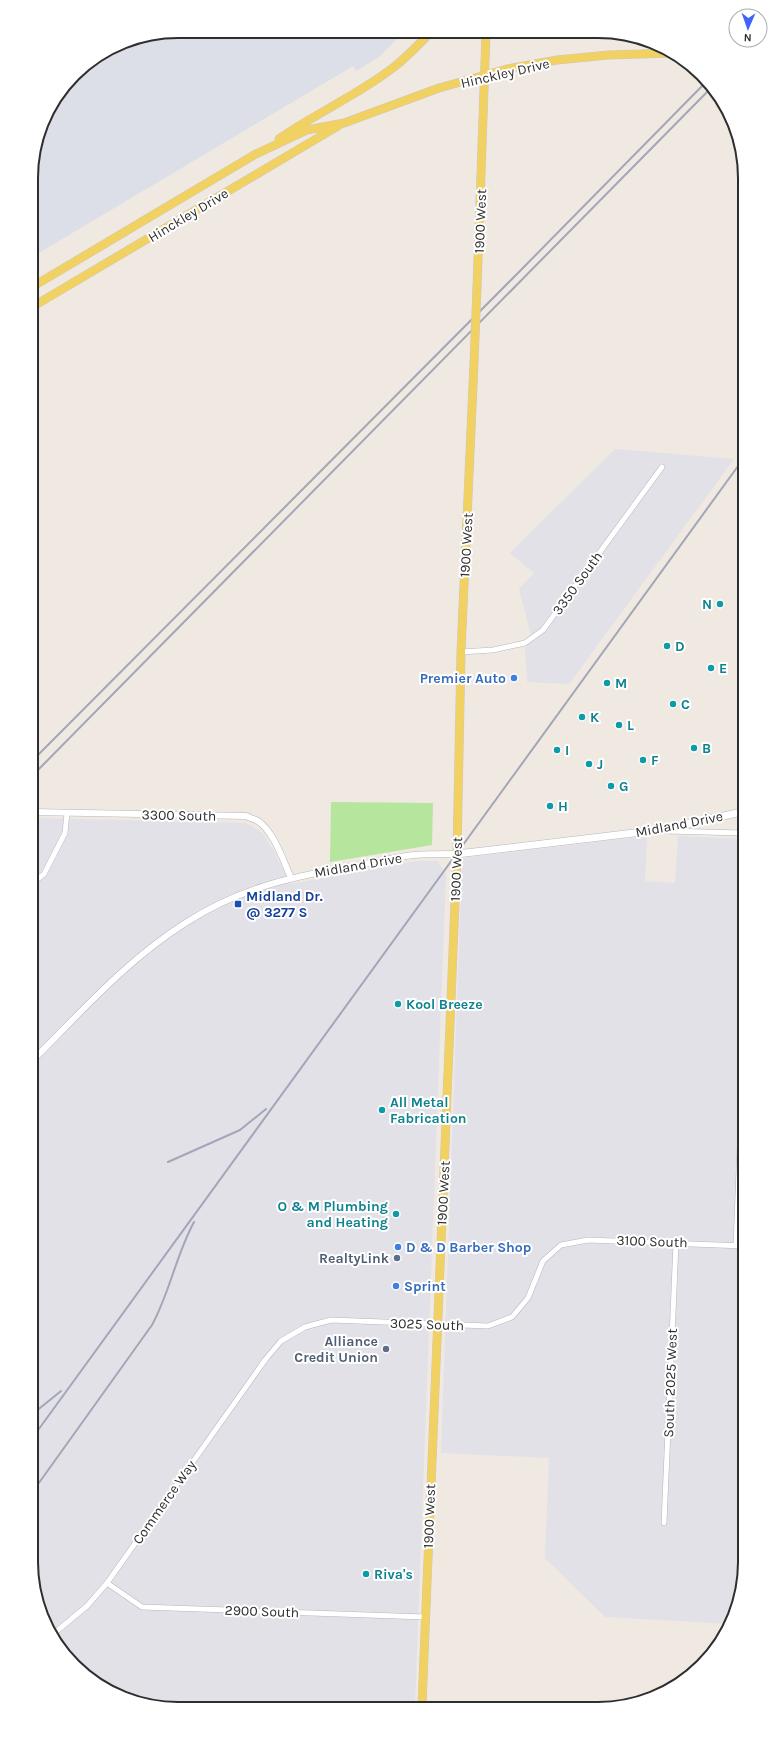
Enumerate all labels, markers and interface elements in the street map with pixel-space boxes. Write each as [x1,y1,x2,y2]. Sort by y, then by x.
north arrow [728,8,768,48]
text: N [743,31,752,44]
street label: Hinckley Drive [459,55,551,92]
street label: Hinckley Drive [145,185,232,246]
street label: 1900 West [471,188,490,254]
street label: 1900 West [456,512,477,578]
street label: 3350 South [549,548,606,618]
place label: N [702,596,712,613]
marker: N [715,599,725,609]
place label: D [675,638,685,655]
marker: D [662,641,672,651]
place label: E [719,660,727,677]
marker: E [706,663,716,673]
place label: Premier Auto [420,670,506,687]
marker: Premier Auto [509,673,519,683]
place label: M [615,675,627,692]
marker: M [602,678,612,688]
place label: C [681,696,690,713]
marker: C [668,699,678,709]
place label: K [590,709,600,726]
marker: K [577,712,587,722]
place label: L [627,717,634,734]
marker: L [614,720,624,730]
place label: B [702,740,711,757]
place label: I [565,742,569,759]
marker: B [689,743,699,753]
marker: I [552,745,562,755]
place label: F [651,752,659,769]
marker: F [638,755,648,765]
place label: J [597,756,603,773]
marker: J [584,759,594,769]
place label: G [619,778,628,795]
marker: G [606,781,616,791]
place label: H [558,798,568,815]
marker: H [545,801,555,811]
street label: 3300 South [141,806,217,825]
street label: Midland Drive [634,808,724,841]
street label: 1900 West [447,836,466,902]
street label: Midland Drive [313,849,403,882]
place label: Midland Dr. @ 3277 S [246,888,323,921]
marker: Midland Dr. @ 3277 S [233,899,243,909]
place label: Kool Breeze [406,996,483,1013]
marker: Kool Breeze [393,999,403,1009]
place label: All Metal Fabrication [390,1094,467,1127]
marker: All Metal Fabrication [377,1105,387,1115]
street label: 1900 West [433,1160,454,1226]
place label: O & M Plumbing and Heating [278,1198,388,1231]
marker: O & M Plumbing and Heating [391,1209,401,1219]
street label: 3100 South [616,1232,688,1251]
place label: D & D Barber Shop [406,1239,531,1256]
marker: D & D Barber Shop [393,1242,403,1252]
place label: RealtyLink [319,1250,390,1267]
marker: RealtyLink [392,1253,402,1263]
place label: Sprint [404,1278,446,1295]
marker: Sprint [391,1281,401,1291]
street label: 3025 South [390,1315,464,1334]
street label: South 2025 West [660,1328,681,1438]
place label: Alliance Credit Union [294,1333,378,1366]
marker: Alliance Credit Union [381,1344,391,1354]
street label: Commerce Way [129,1457,200,1548]
street label: 1900 West [420,1483,439,1549]
place label: Riva's [374,1566,413,1583]
marker: Riva's [361,1569,371,1579]
street label: 2900 South [224,1602,299,1621]

